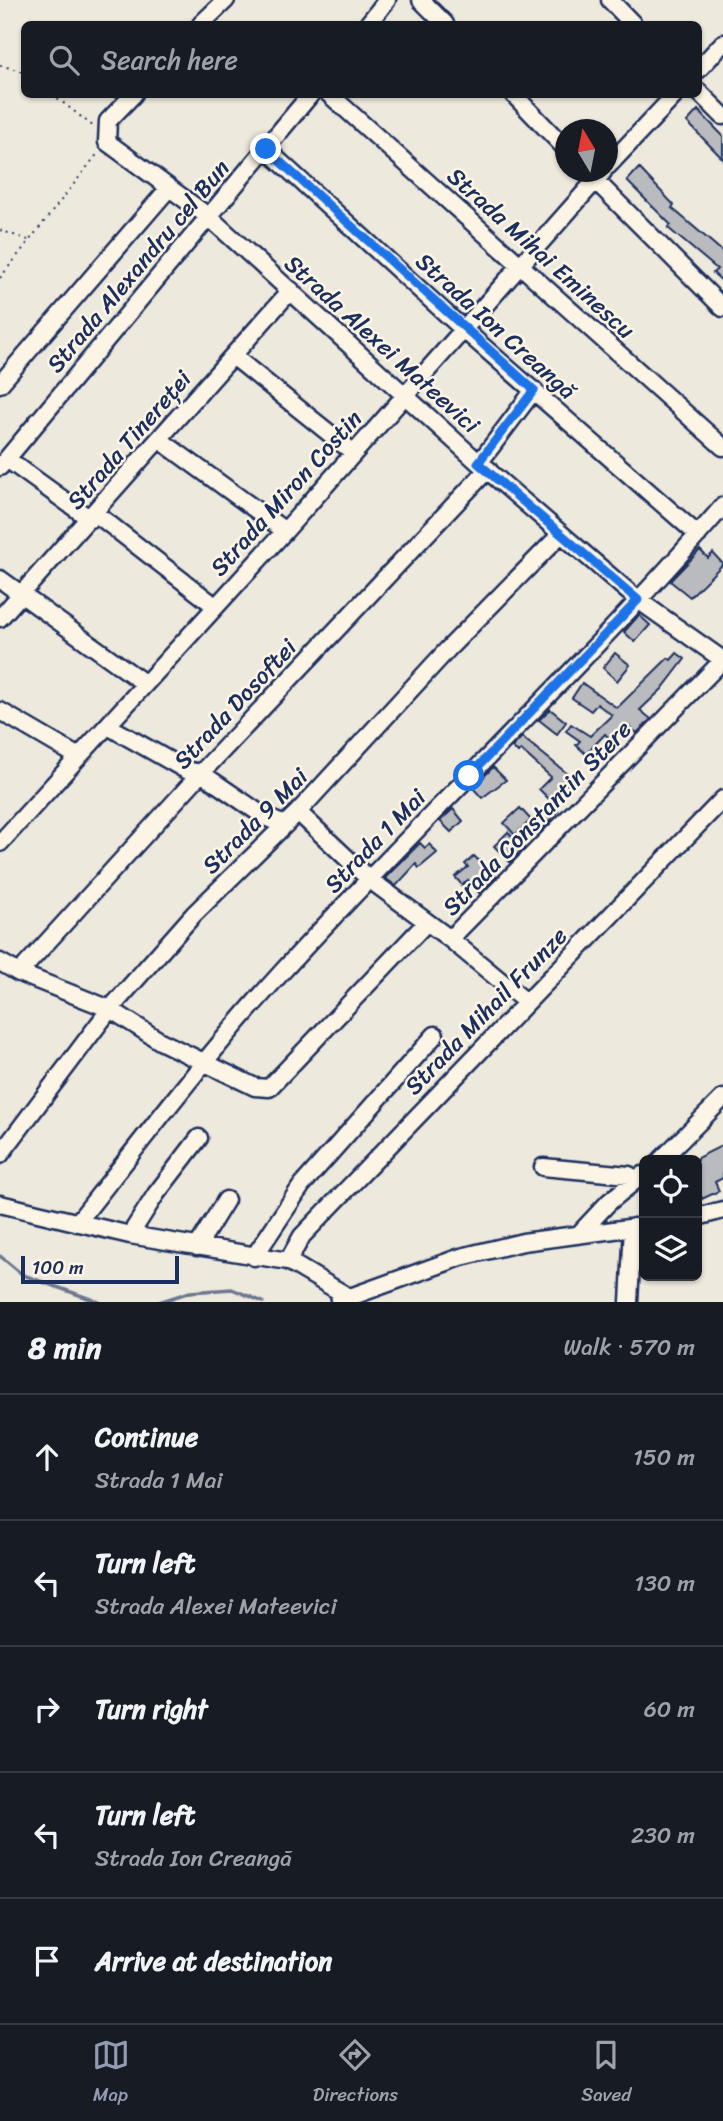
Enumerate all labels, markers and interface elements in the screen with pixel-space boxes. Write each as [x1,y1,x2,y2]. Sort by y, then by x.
search box [21,21,702,98]
text: Search here [101,37,238,83]
icon: search [45,41,83,79]
north arrow [555,119,618,182]
route end [250,133,281,164]
street label: Strada Alexandru cel Bun [35,149,241,383]
street label: Strada Mihai Eminescu [437,157,645,350]
street label: Strada Ion Creangă [406,242,587,411]
street label: Strada Alexei Mateevici [274,244,491,445]
street label: Strada Tinereței [56,359,203,520]
street label: Strada Miron Costin [199,400,373,586]
street label: Strada Dosoftei [163,628,308,779]
street label: Strada Constantin Stere [432,710,642,926]
street label: Strada 9 Mai [191,757,319,885]
route start [453,760,484,791]
street label: Strada 1 Mai [314,778,437,903]
street label: Strada Mihail Frunze [394,917,578,1105]
map controls [639,1155,702,1281]
button: locate [639,1155,702,1218]
button: layers [639,1218,702,1281]
text: 100 m [32,1251,84,1284]
scale bar [21,1253,178,1285]
text: 8 min [28,1321,101,1375]
text: Walk · 570 m [563,1327,695,1368]
text: Continue [95,1414,198,1460]
text: 150 m [633,1437,695,1478]
icon: ahead [28,1438,66,1476]
text: Strada 1 Mai [95,1460,223,1501]
text: Turn left [95,1540,195,1586]
text: 130 m [634,1563,695,1604]
icon: left [28,1564,66,1602]
text: Strada Alexei Mateevici [95,1586,337,1627]
text: Turn right [95,1686,208,1732]
text: 60 m [644,1689,695,1730]
icon: right [28,1690,66,1728]
text: Turn left [95,1792,195,1838]
text: 230 m [631,1815,695,1856]
icon: left [28,1816,66,1854]
text: Strada Ion Creangă [95,1838,292,1879]
text: Arrive at destination [95,1938,332,1984]
icon: arrive [28,1942,66,1980]
tab: Map [92,2036,130,2111]
tab: Directions [313,2036,398,2111]
tab: Saved [581,2036,631,2111]

